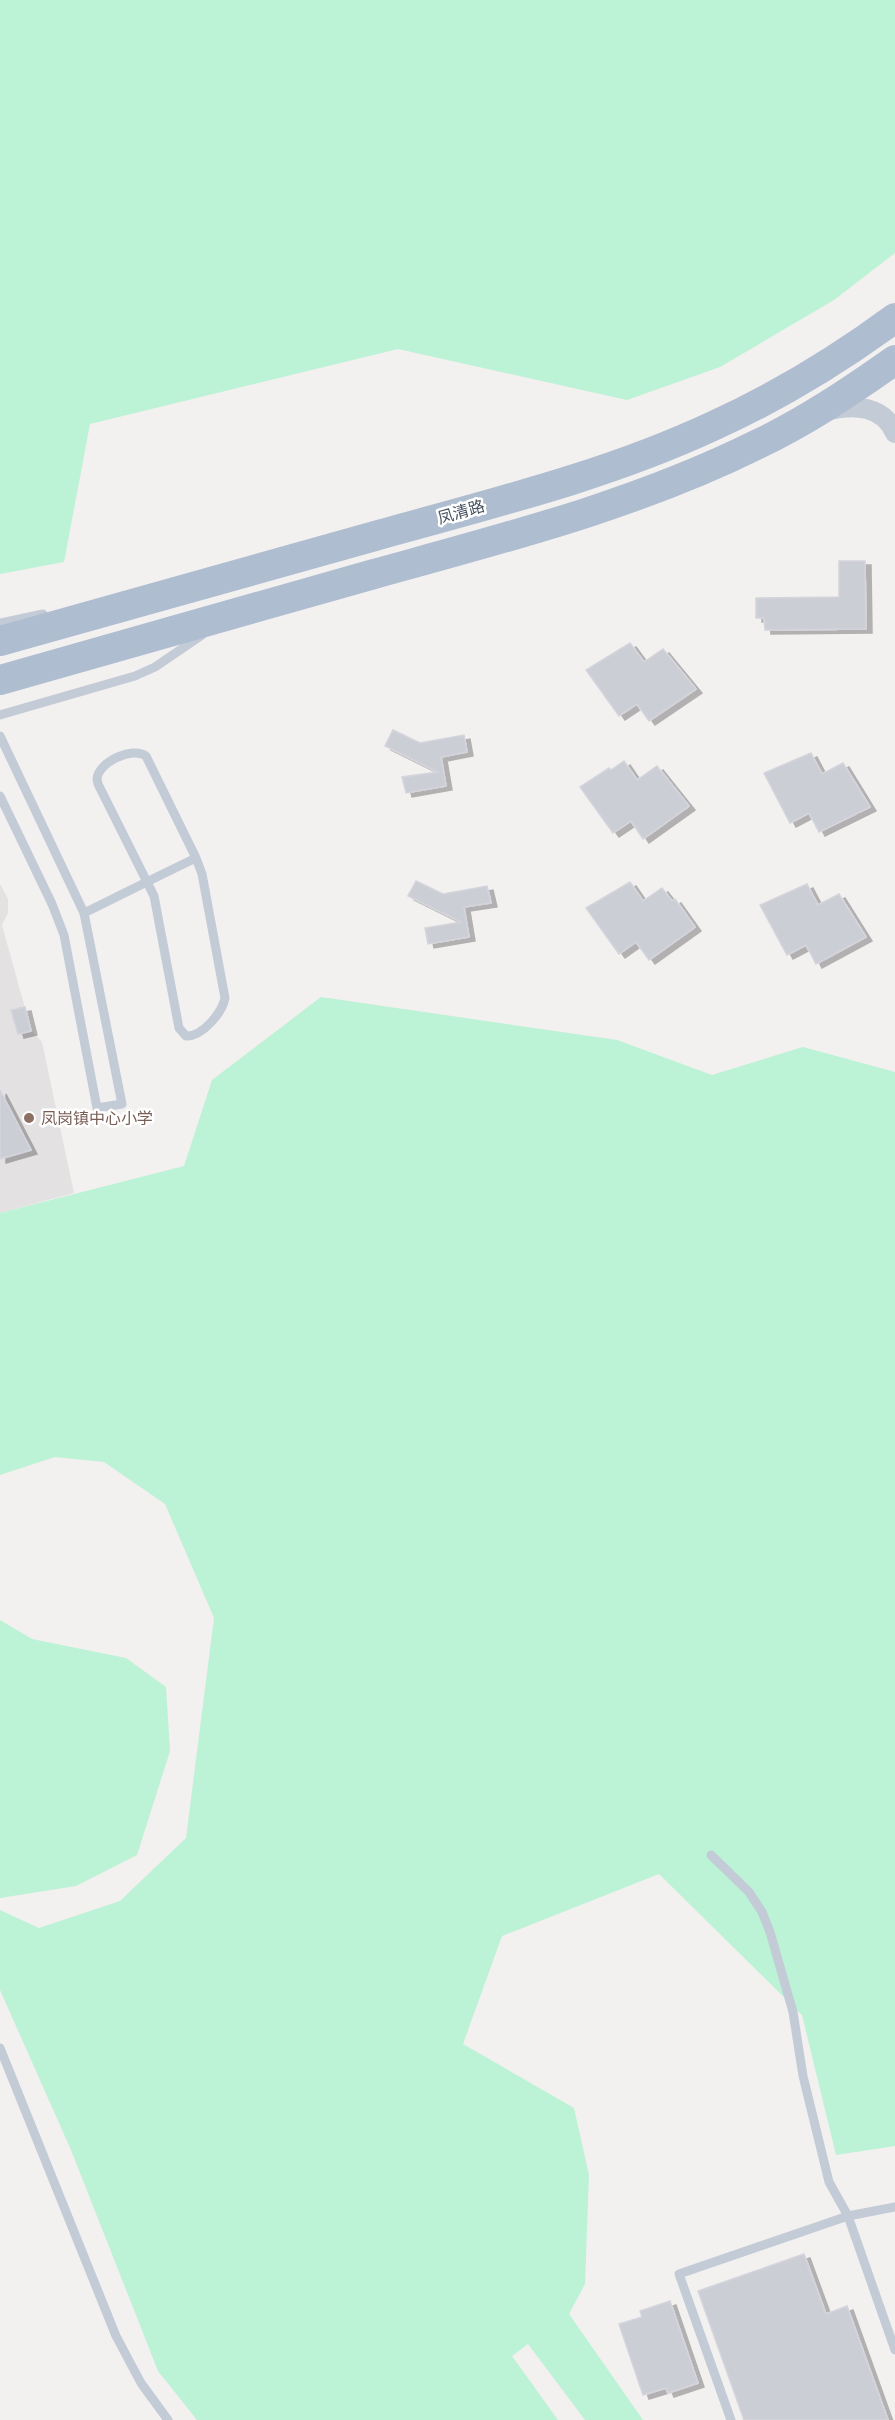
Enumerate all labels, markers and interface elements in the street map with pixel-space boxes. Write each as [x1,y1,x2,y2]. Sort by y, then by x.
street label: 凤清路 [435,496,487,528]
place label: 凤岗镇中心小学 [41,1109,153,1128]
marker: 凤岗镇中心小学 [22,1111,36,1125]

